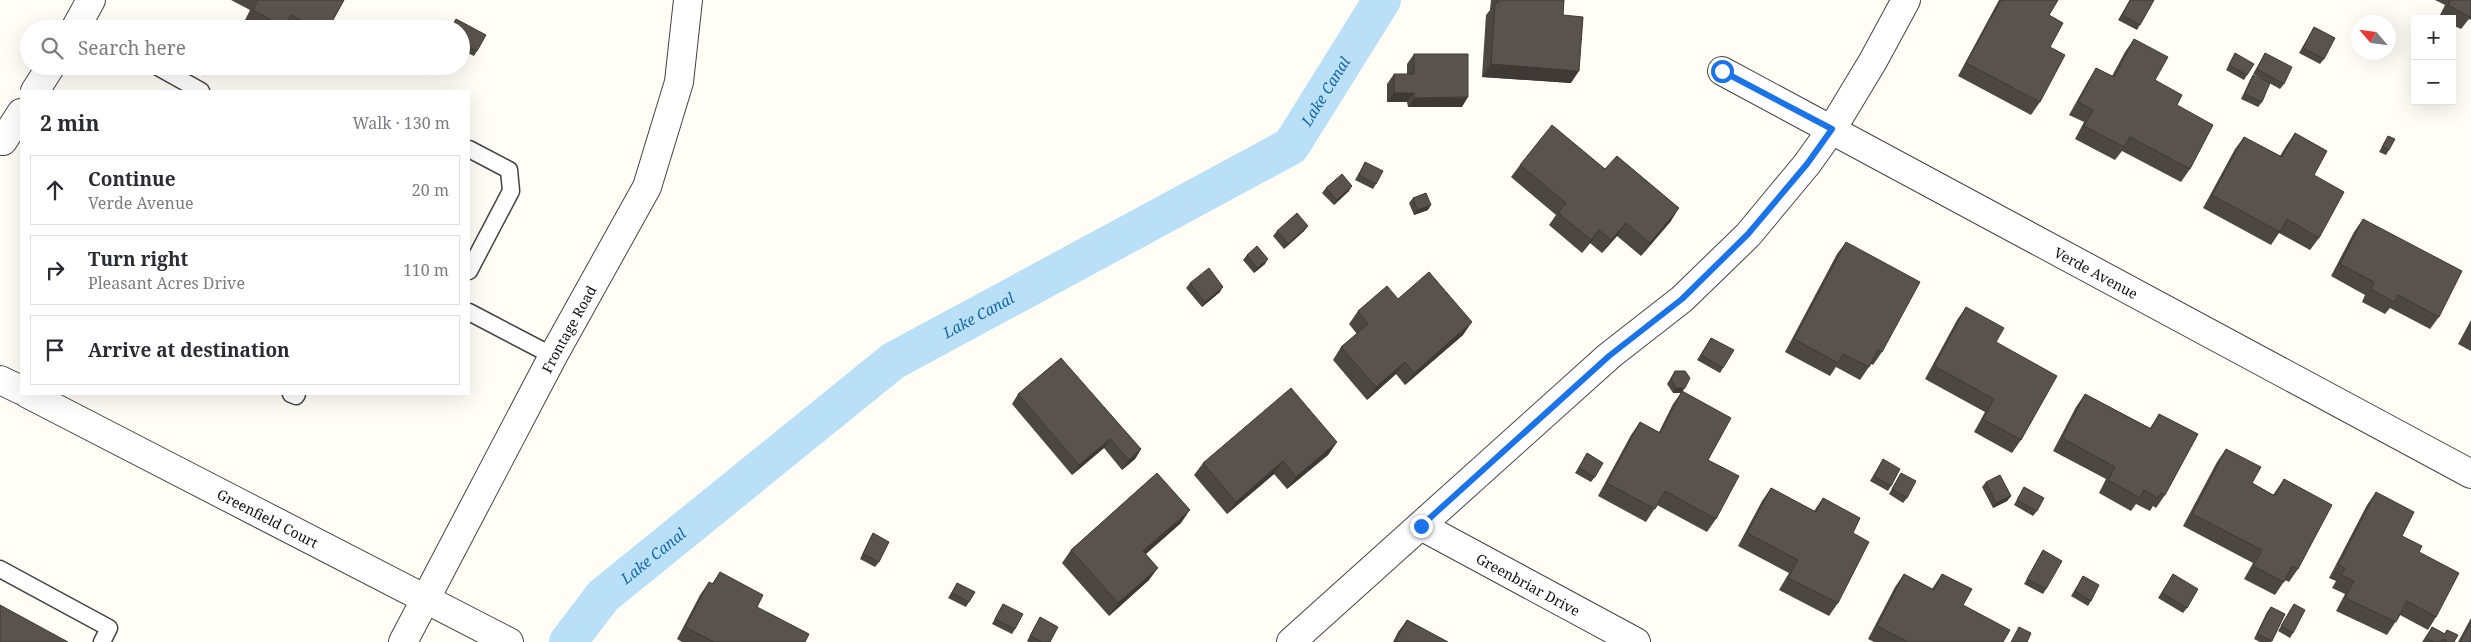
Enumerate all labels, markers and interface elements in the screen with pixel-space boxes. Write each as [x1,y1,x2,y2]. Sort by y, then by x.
north arrow [2351,15,2396,60]
map controls [2411,15,2456,105]
button: + [2411,15,2456,60]
search box [20,20,470,75]
icon: search [38,34,66,62]
text: Search here [78,35,186,61]
water label: Lake Canal [1296,52,1354,130]
route start [1711,60,1734,83]
button: − [2411,60,2456,105]
text: 2 min [40,109,99,137]
text: Walk · 130 m [353,112,450,134]
text: Continue [88,166,176,192]
icon: ahead [41,176,69,204]
text: 20 m [412,179,449,201]
text: Verde Avenue [88,192,194,214]
street label: Verde Avenue [2051,242,2142,303]
text: Turn right [88,246,188,272]
icon: right [41,256,69,284]
text: 110 m [403,259,449,281]
text: Pleasant Acres Drive [88,272,245,294]
street label: Frontage Road [536,281,600,376]
water label: Lake Canal [938,287,1018,343]
icon: arrive [41,336,69,364]
text: Arrive at destination [88,337,290,363]
street label: Greenfield Court [214,484,322,552]
route end [1410,515,1433,538]
water label: Lake Canal [616,523,690,589]
street label: Greenbriar Drive [1473,548,1584,620]

